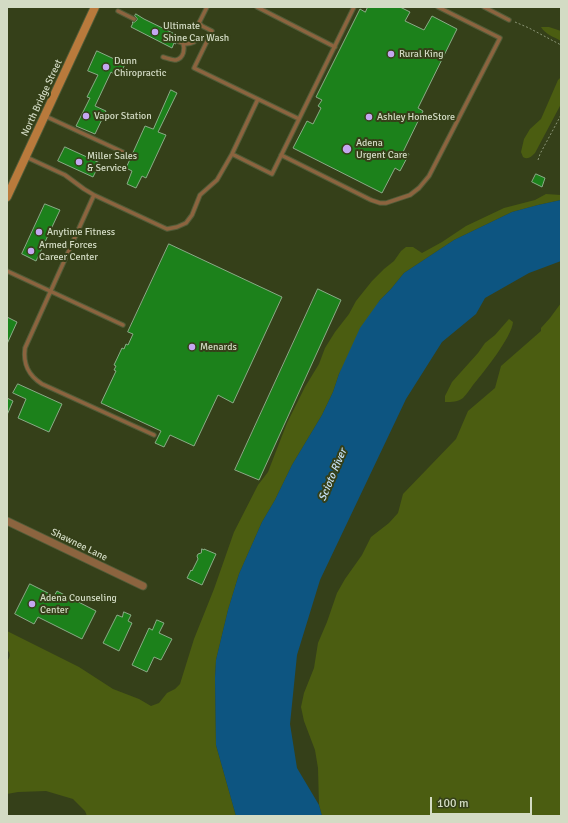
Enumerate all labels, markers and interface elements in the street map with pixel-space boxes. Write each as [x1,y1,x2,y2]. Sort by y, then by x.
place label: Ultimate Shine Car Wash [163,20,229,44]
marker: Ultimate Shine Car Wash [150,27,160,37]
place label: Rural King [399,48,443,60]
marker: Rural King [386,49,396,59]
place label: Dunn Chiropractic [114,55,167,78]
street label: North Bridge Street [19,58,65,138]
marker: Dunn Chiropractic [101,62,111,72]
place label: Vapor Station [94,110,152,122]
marker: Vapor Station [81,111,91,121]
place label: Ashley HomeStore [377,111,455,123]
marker: Ashley HomeStore [364,112,374,122]
place label: Adena Urgent Care [356,137,407,160]
marker: Adena Urgent Care [341,143,353,155]
place label: Miller Sales & Service [87,150,137,174]
marker: Miller Sales & Service [74,157,84,167]
place label: Anytime Fitness [47,226,115,238]
marker: Anytime Fitness [34,227,44,237]
place label: Armed Forces Career Center [39,239,98,262]
marker: Armed Forces Career Center [26,246,36,256]
place label: Menards [200,341,237,353]
marker: Menards [187,342,197,352]
water label: Scioto River [316,447,350,503]
street label: Shawnee Lane [49,526,109,564]
place label: Adena Counseling Center [40,592,117,616]
marker: Adena Counseling Center [27,599,37,609]
scale bar [432,789,534,815]
text: 100 m [437,796,469,811]

